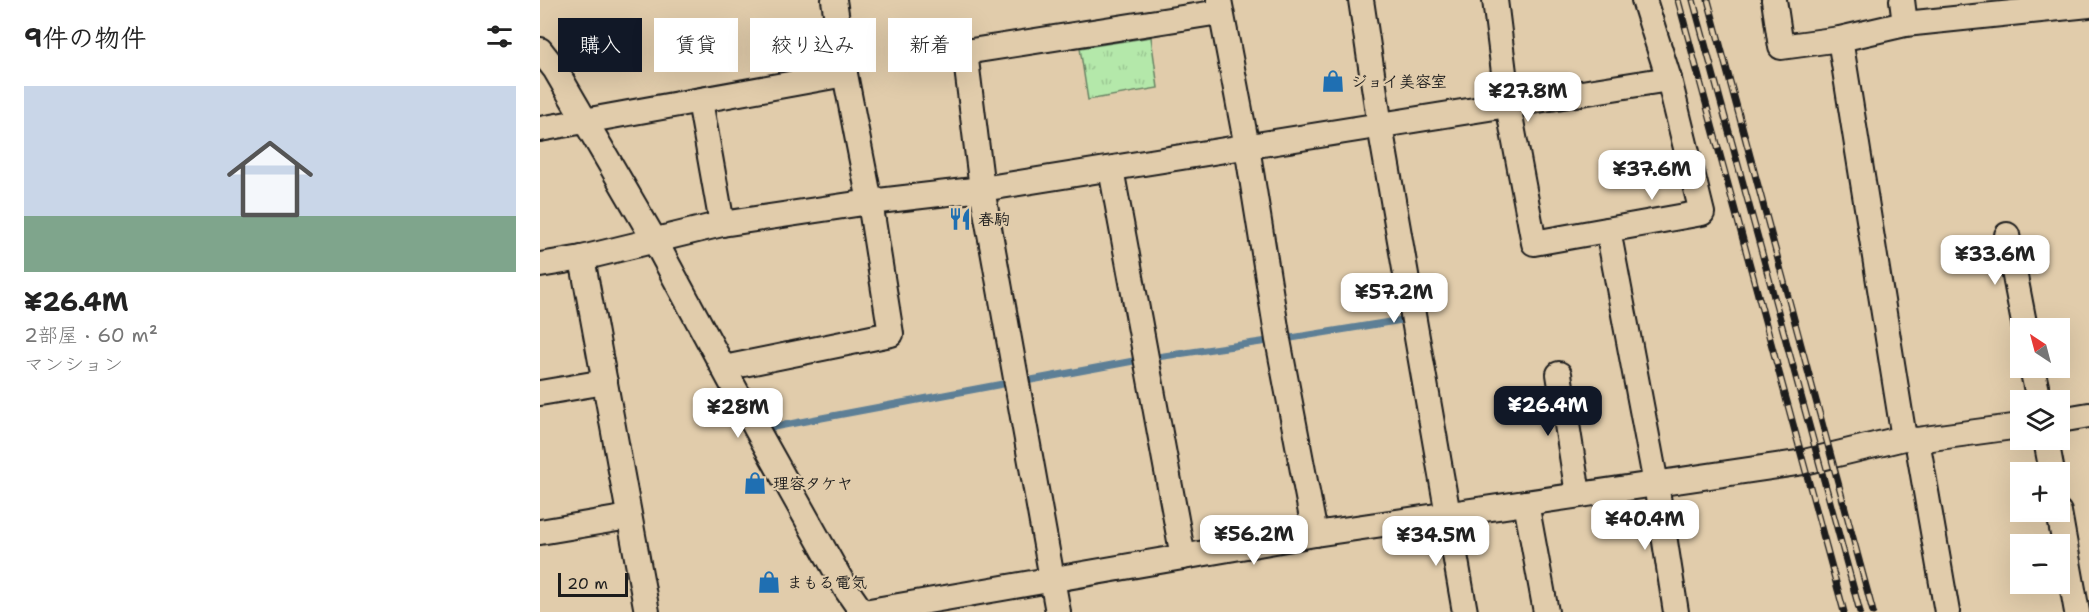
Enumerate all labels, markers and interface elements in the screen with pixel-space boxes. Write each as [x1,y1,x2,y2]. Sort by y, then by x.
chip: 購入 [558,18,642,72]
chip: 賃貸 [654,18,738,72]
chip: 絞り込み [750,18,876,72]
chip: 新着 [888,18,972,72]
text: 9件の物件 [24,20,146,55]
icon: filters [483,20,516,53]
shop icon: ジョイ美容室 [1320,68,1346,94]
place label: ジョイ美容室 [1351,71,1447,92]
pin: ¥27.8M [1479,72,1577,123]
text: ¥27.8M [1488,78,1568,104]
icon: home [216,125,324,233]
pin: ¥37.6M [1603,150,1701,201]
text: ¥37.6M [1612,156,1692,182]
restaurant icon: 春駒 [947,206,973,232]
place label: 春駒 [978,209,1010,230]
pin: ¥33.6M [1946,235,2044,286]
text: ¥33.6M [1955,241,2035,267]
pin: ¥57.2M [1345,273,1443,324]
text: ¥57.2M [1355,279,1433,305]
text: ¥26.4M [24,284,128,319]
north arrow [2010,318,2070,378]
map controls [2010,318,2070,594]
text: 2部屋 · 60 m² [24,322,158,348]
text: マンション [24,351,123,377]
pin: ¥26.4M [1499,386,1597,437]
pin: ¥28M [702,388,774,439]
button: layers [2010,390,2070,450]
text: ¥26.4M [1508,392,1588,418]
text: ¥28M [707,394,769,420]
button: + [2010,462,2070,522]
shop icon: 理容タケヤ [742,470,768,496]
place label: 理容タケヤ [773,473,853,494]
pin: ¥40.4M [1596,500,1694,551]
text: ¥40.4M [1605,506,1685,532]
pin: ¥56.2M [1205,515,1303,566]
pin: ¥34.5M [1387,516,1485,567]
text: ¥56.2M [1214,521,1294,547]
text: ¥34.5M [1396,522,1476,548]
button: − [2010,534,2070,594]
shop icon: まもる電気 [756,569,782,595]
scale bar [558,570,628,598]
place label: まもる電気 [787,572,867,593]
text: 20 m [567,573,608,594]

